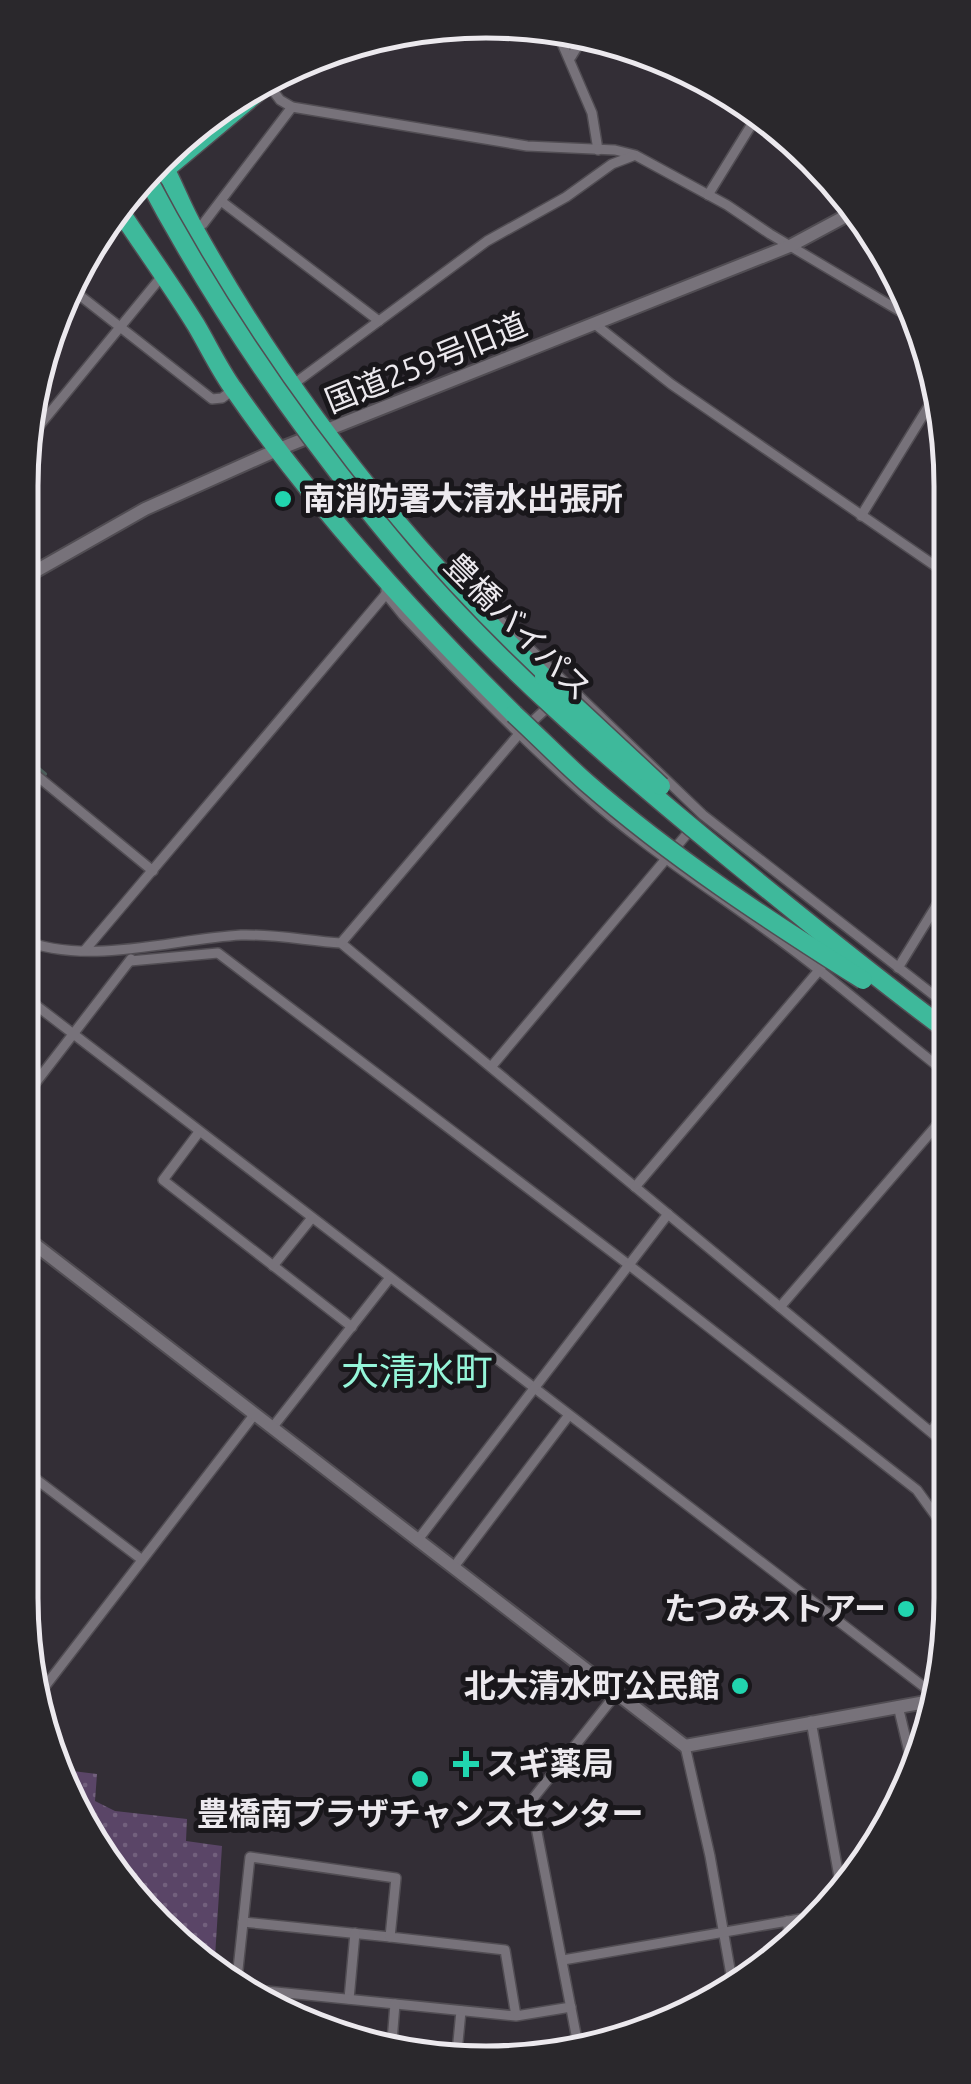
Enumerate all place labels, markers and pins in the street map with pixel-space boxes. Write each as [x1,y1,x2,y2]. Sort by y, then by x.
place label: 南消防署大清水出張所 [303,480,623,516]
marker: 南消防署大清水出張所 [272,488,294,510]
place label: たつみストアー [664,1590,886,1626]
marker: たつみストアー [895,1598,917,1620]
place label: 北大清水町公民館 [464,1667,720,1703]
marker: 北大清水町公民館 [729,1675,751,1697]
place label: スギ薬局 [486,1745,614,1781]
marker: スギ薬局 [455,1753,477,1775]
marker: 豊橋南プラザチャンスセンター [409,1768,431,1790]
place label: 豊橋南プラザチャンスセンター [196,1795,644,1831]

